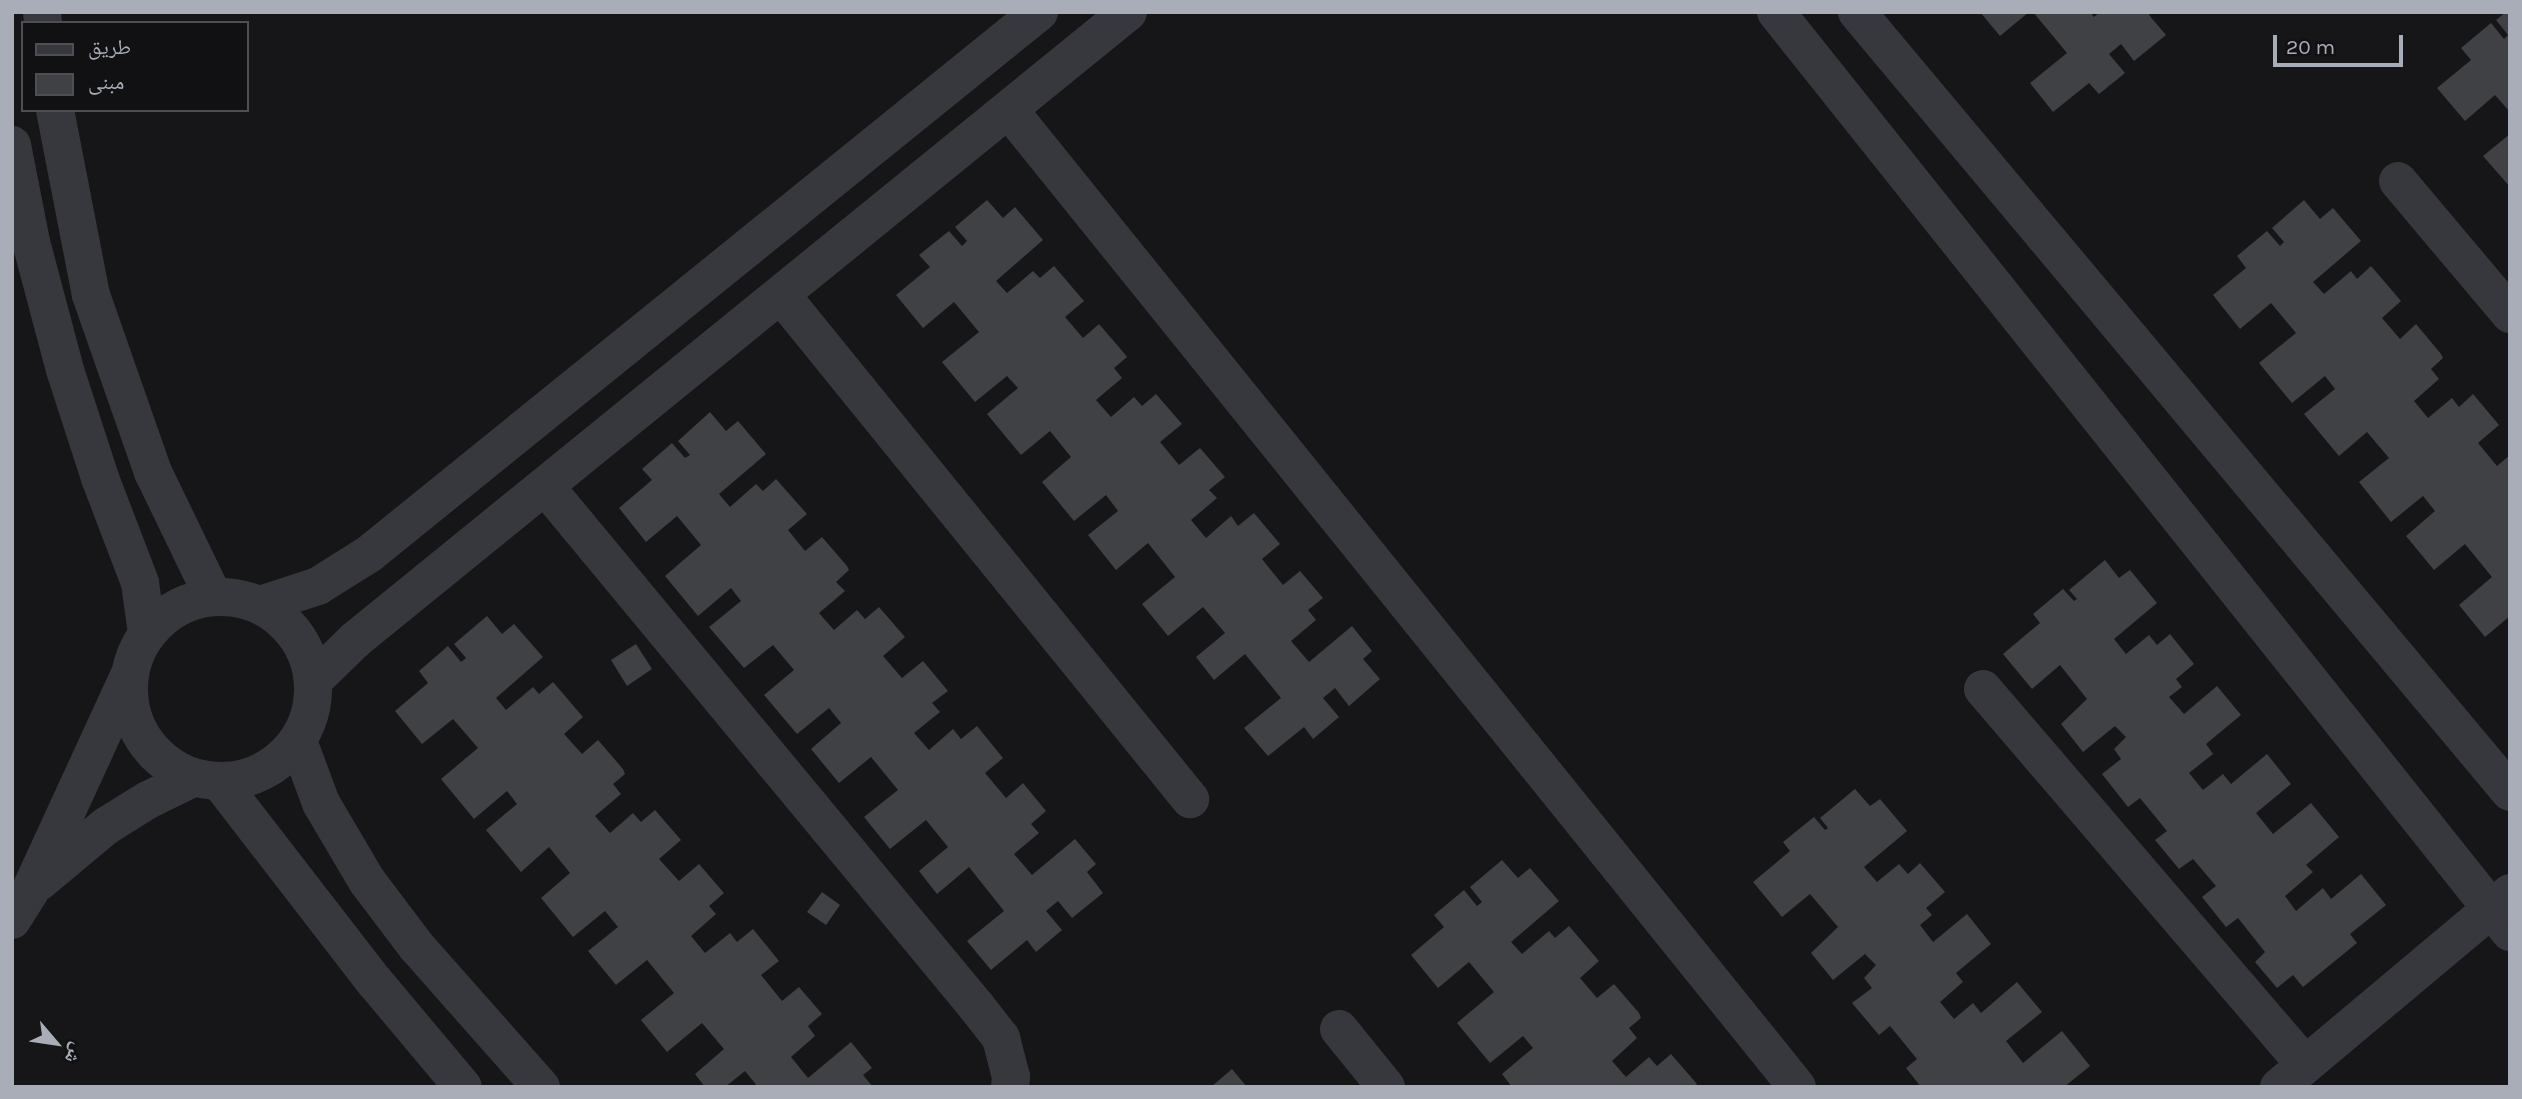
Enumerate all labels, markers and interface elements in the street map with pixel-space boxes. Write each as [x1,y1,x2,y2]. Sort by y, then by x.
legend [21,21,248,112]
scale bar [2277,21,2406,65]
text: طريق [88,35,131,59]
text: 20 m [2286,35,2335,59]
text: مبنى [88,70,124,94]
north arrow [21,1008,91,1078]
text: ش [60,1039,89,1067]

